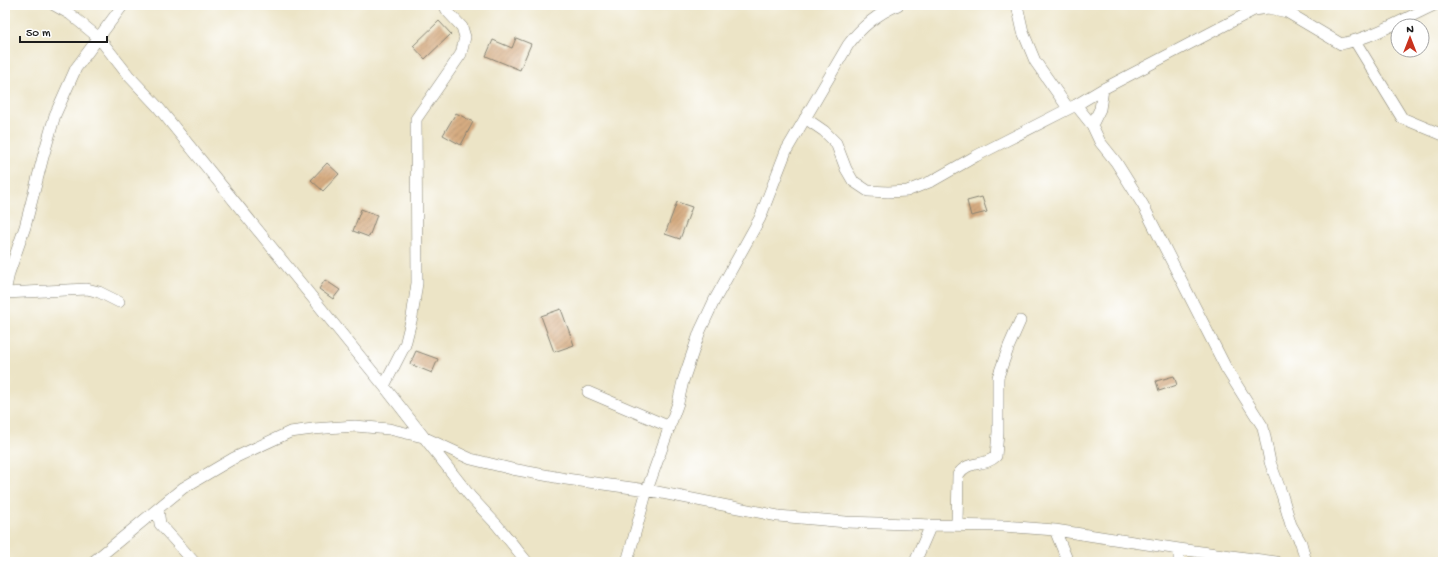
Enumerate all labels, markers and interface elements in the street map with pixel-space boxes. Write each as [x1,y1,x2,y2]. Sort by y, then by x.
scale bar [20,18,107,44]
north arrow [1390,18,1430,58]
text: N [1406,24,1414,36]
text: 50 m [26,27,51,41]

